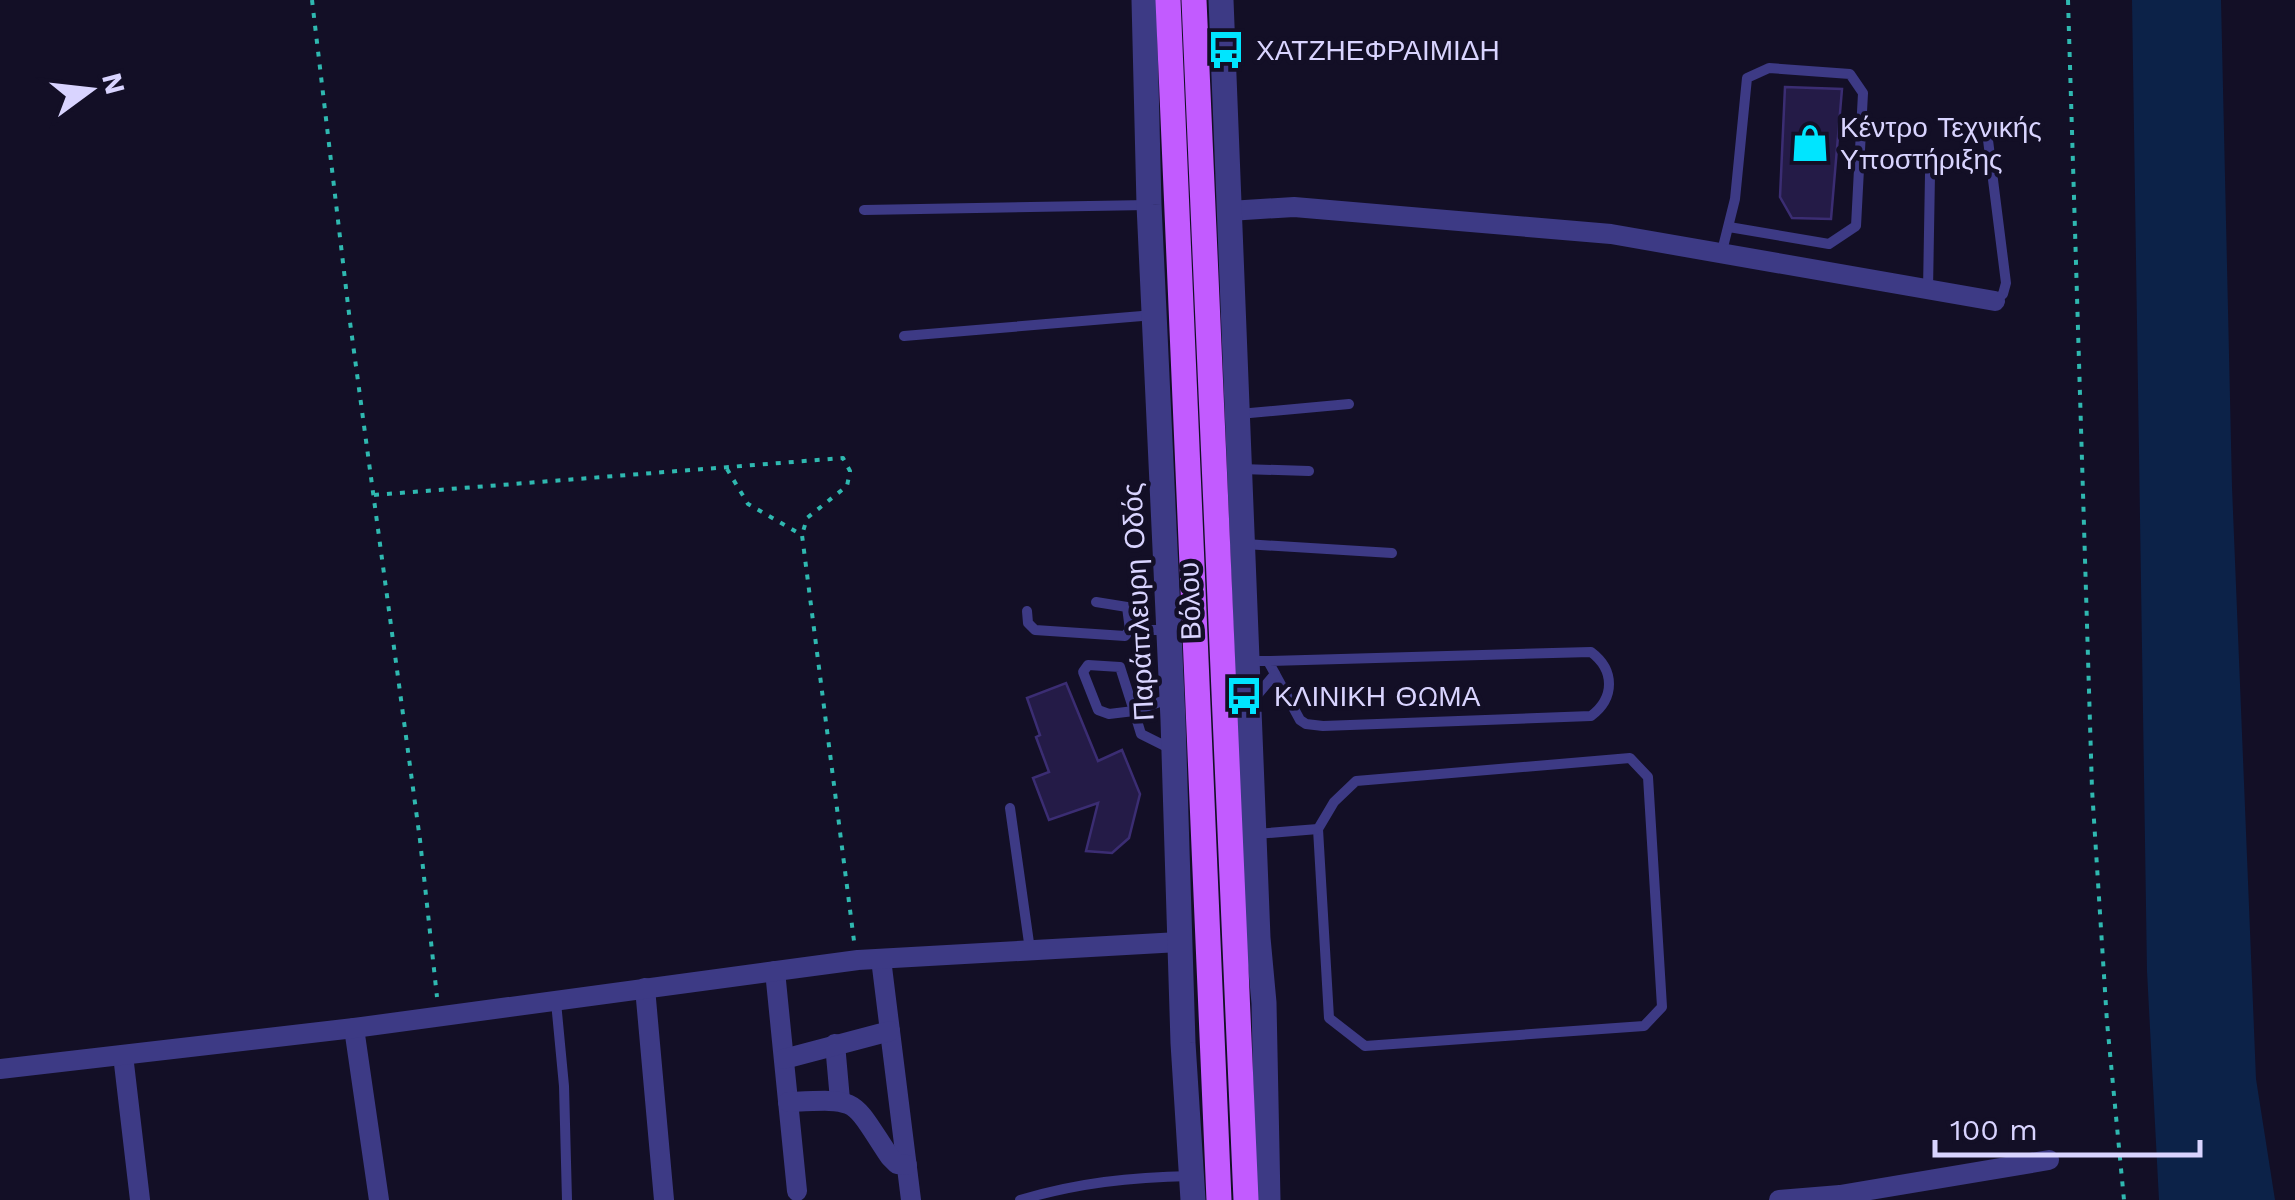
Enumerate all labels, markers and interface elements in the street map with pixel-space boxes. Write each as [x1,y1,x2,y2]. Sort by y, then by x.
bus stop icon: ΧΑΤΖΗΕΦΡΑΙΜΙΔΗ [1205,29,1247,71]
place label: ΧΑΤΖΗΕΦΡΑΙΜΙΔΗ [1256,34,1500,67]
north arrow [40,40,140,140]
text: N [95,69,132,98]
place label: Κέντρο Τεχνικής Υποστήριξης [1840,111,2042,176]
shop icon: Κέντρο Τεχνικής Υποστήριξης [1789,122,1831,164]
street label: Παράπλευρη Οδός [1115,482,1161,722]
street label: Βόλου [1172,561,1208,641]
bus stop icon: ΚΛΙΝΙΚΗ ΘΩΜΑ [1223,675,1265,717]
place label: ΚΛΙΝΙΚΗ ΘΩΜΑ [1274,680,1481,713]
scale bar [1935,1095,2200,1157]
text: 100 m [1950,1112,2038,1147]

